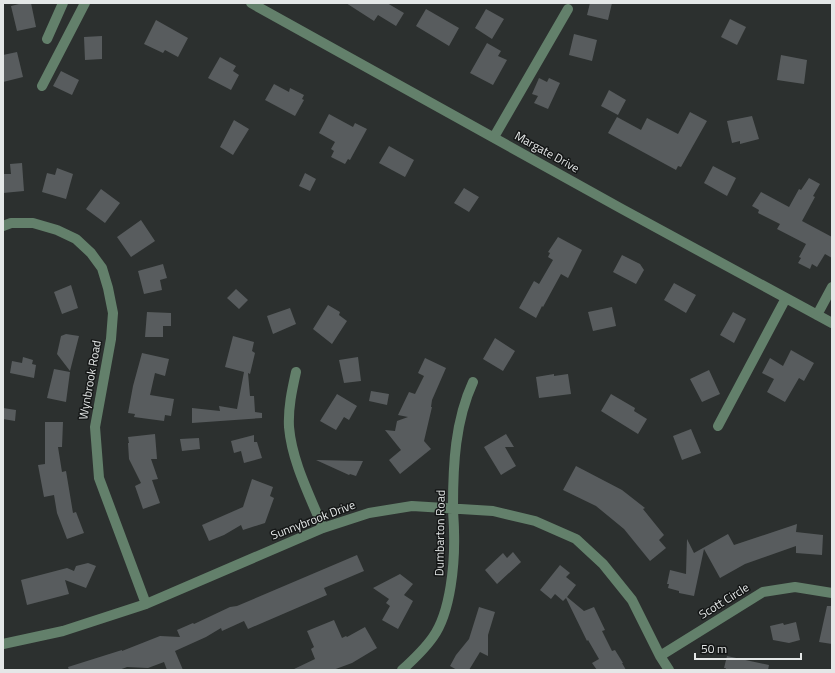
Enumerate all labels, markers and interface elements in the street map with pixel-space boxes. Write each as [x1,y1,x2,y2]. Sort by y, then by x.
street label: Margate Drive [511,126,583,177]
street label: Wynbrook Road [73,339,106,421]
street label: Dumbarton Road [429,490,450,576]
street label: Sunnybrook Drive [268,495,358,544]
street label: Scott Circle [695,578,753,624]
scale bar [695,635,801,661]
text: 50 m [701,639,727,658]

